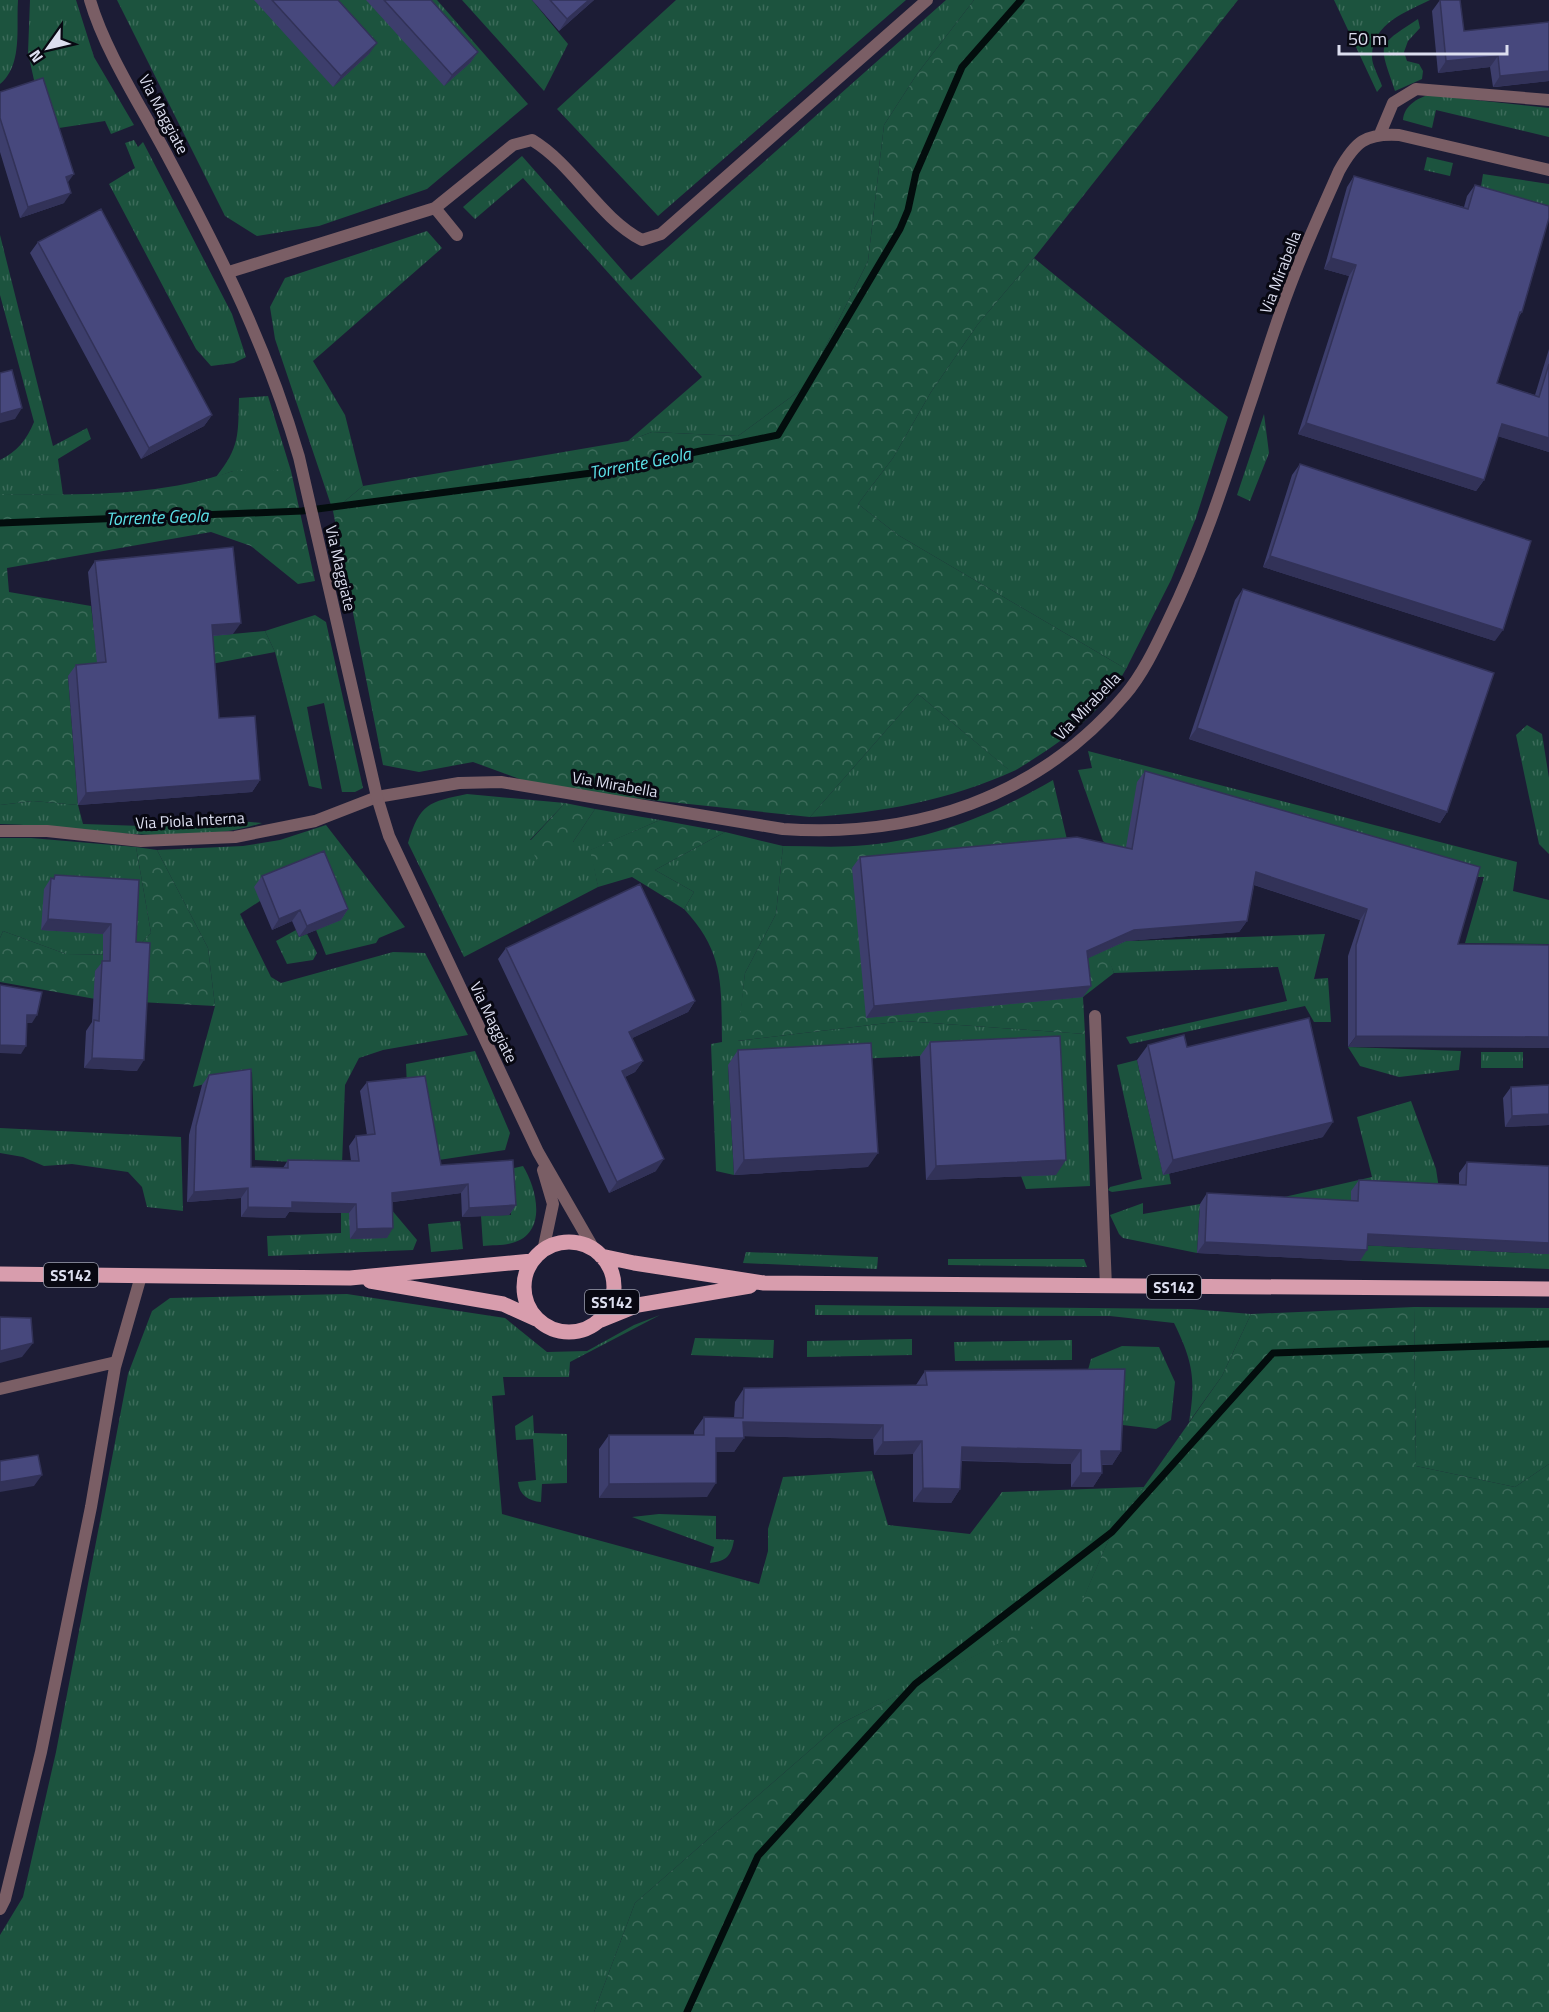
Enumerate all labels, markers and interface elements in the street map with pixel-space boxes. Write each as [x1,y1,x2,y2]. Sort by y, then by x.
north arrow [18,18,78,78]
scale bar [1339,18,1507,56]
text: 50 m [1348,25,1387,52]
text: N [23,45,49,68]
street label: Via Maggiate [133,70,195,158]
street label: Via Mirabella [1253,227,1307,317]
water label: Torrente Geola [587,440,694,486]
water label: Torrente Geola [105,502,210,532]
street label: Via Maggiate [319,523,363,613]
street label: Via Mirabella [1048,666,1126,746]
street label: Via Mirabella [570,765,660,803]
street label: Via Piola Interna [135,805,245,835]
street label: Via Maggiate [464,977,524,1067]
road number: SS142 [44,1263,98,1287]
road number: SS142 [1147,1275,1201,1299]
road number: SS142 [585,1290,639,1314]

